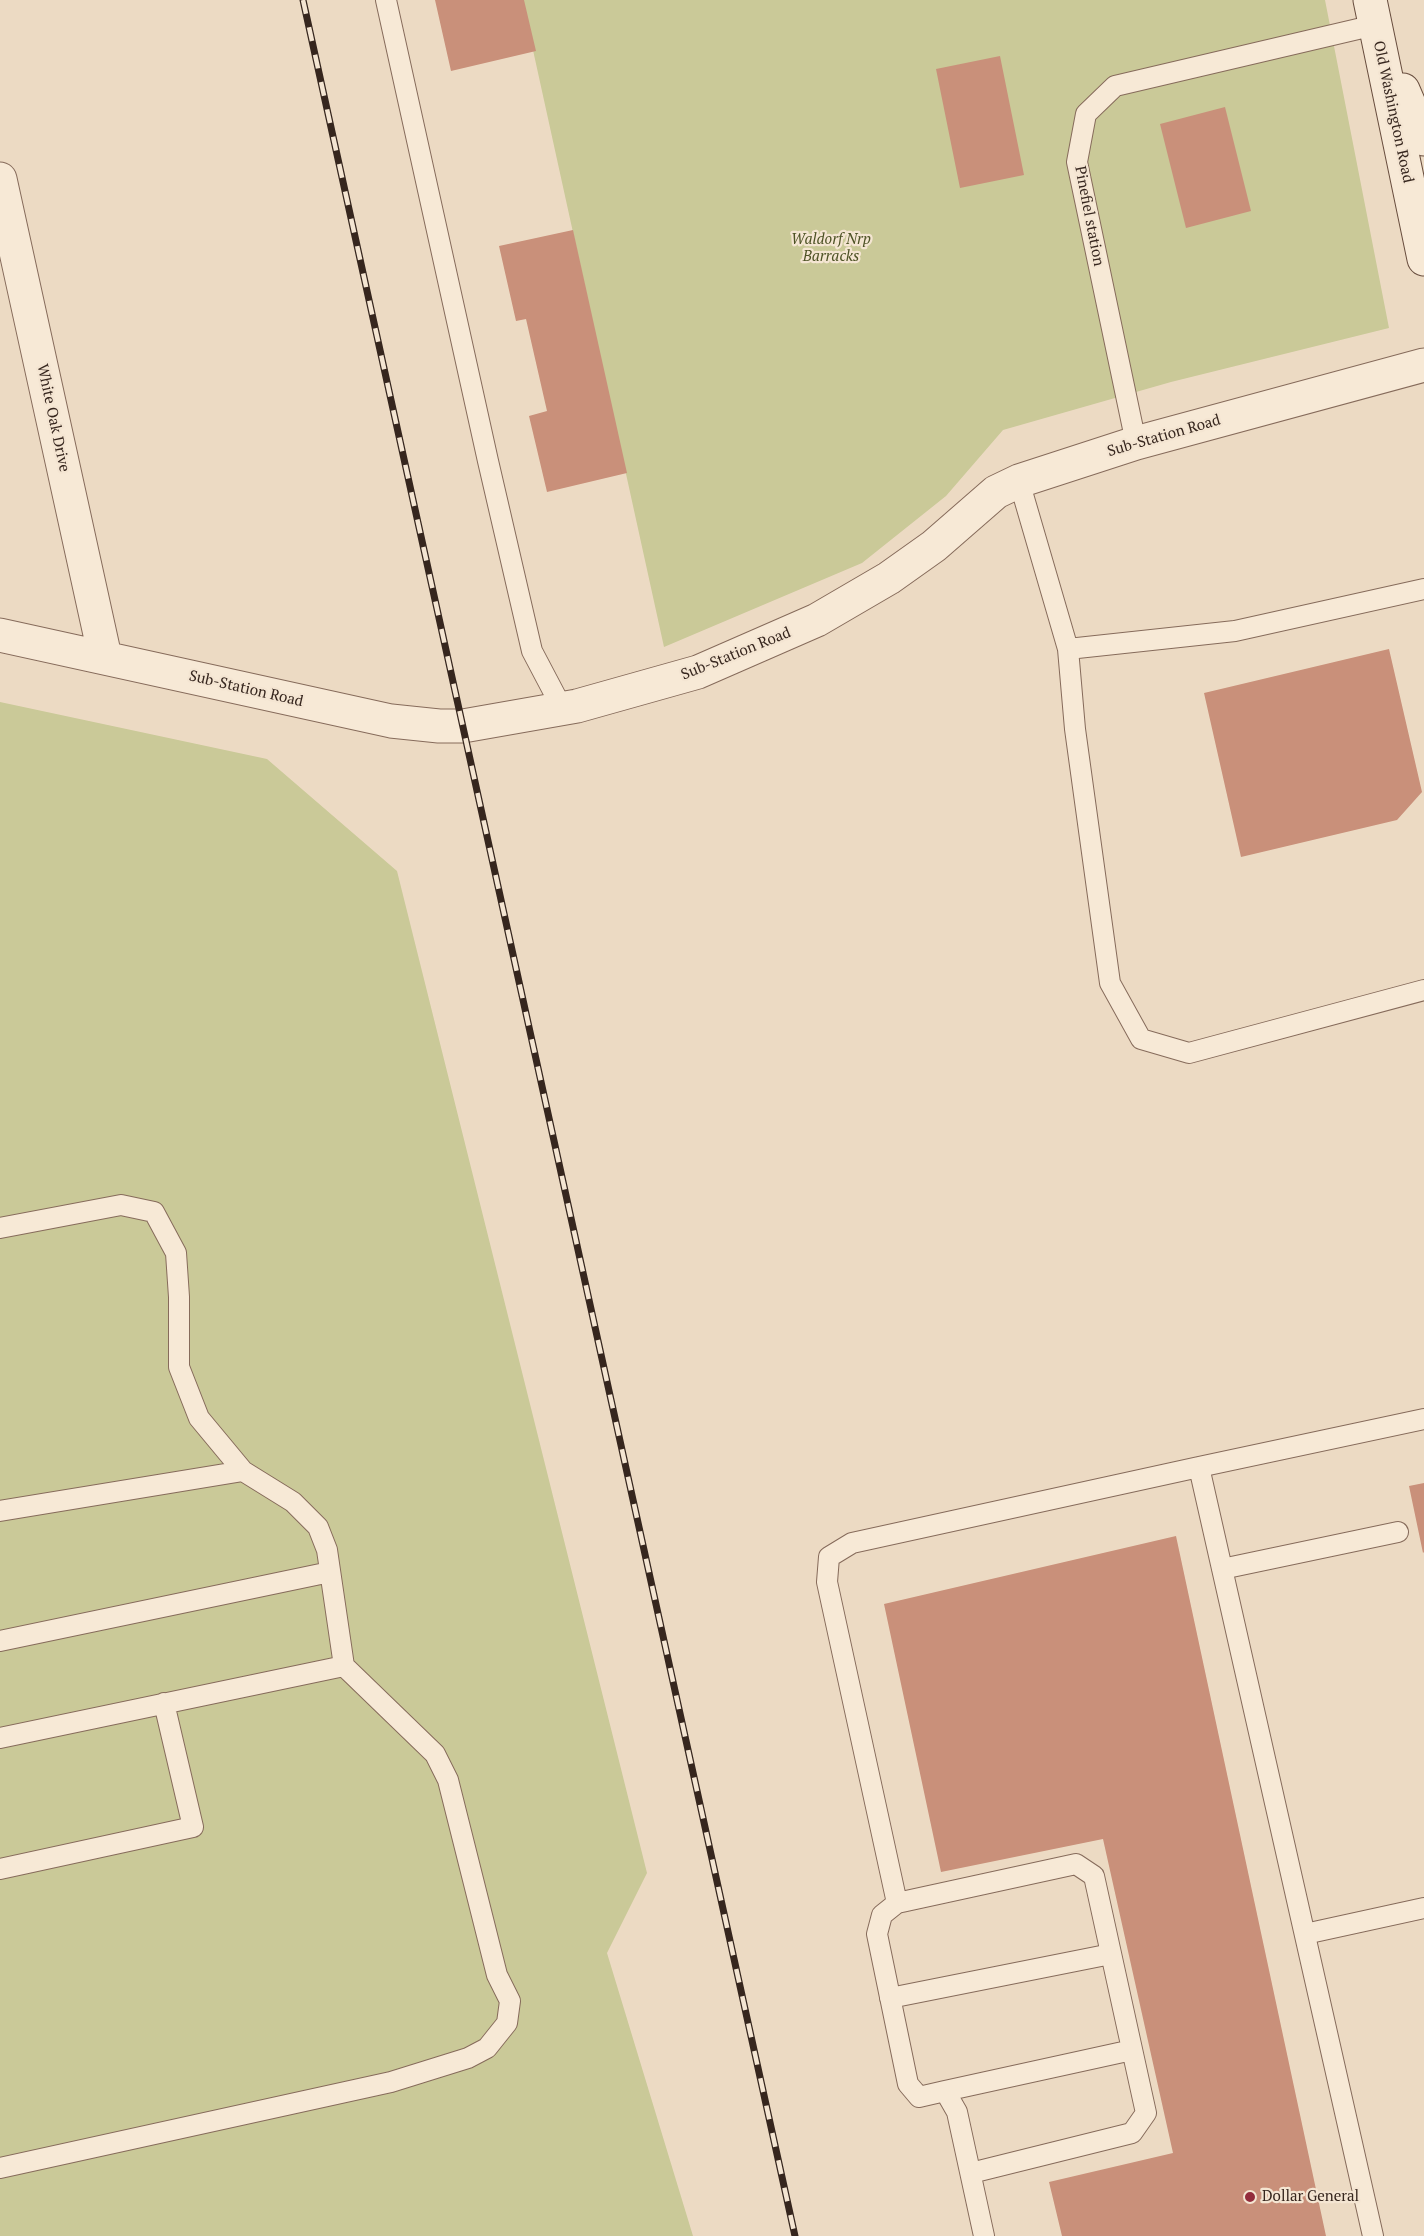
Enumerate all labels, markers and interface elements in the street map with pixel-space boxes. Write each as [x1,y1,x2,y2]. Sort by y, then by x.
street label: Old Washington Road [1369,39,1417,185]
street label: Pinefiel station [1070,164,1108,268]
park label: Waldorf Nrp Barracks [791,231,871,266]
street label: White Oak Drive [33,362,73,474]
street label: Sub-Station Road [1105,411,1223,461]
street label: Sub-Station Road [678,624,794,684]
street label: Sub-Station Road [187,667,305,711]
place label: Dollar General [1262,2188,1359,2206]
marker: Dollar General [1243,2190,1257,2204]

